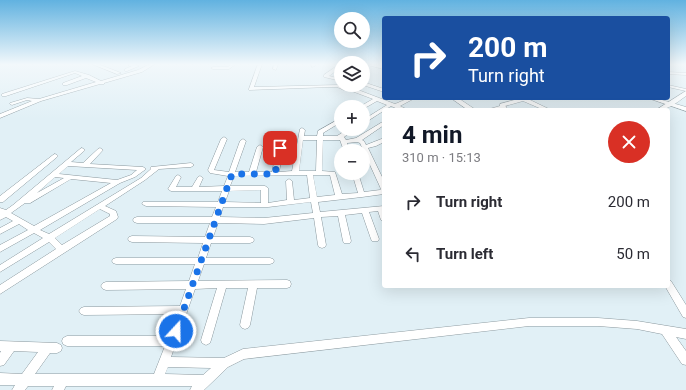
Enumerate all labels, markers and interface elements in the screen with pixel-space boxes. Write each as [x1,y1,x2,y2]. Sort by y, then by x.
map controls [334,12,370,180]
button: search [334,12,370,48]
text: 200 m [468,31,547,64]
icon: right [402,32,454,84]
button: layers [334,56,370,92]
text: Turn right [468,65,545,86]
button: + [334,100,370,136]
text: 4 min [402,121,462,149]
button: close [608,121,650,163]
pin [263,131,297,165]
icon: arrive [269,137,291,159]
button: − [334,144,370,180]
text: 310 m · 15:13 [402,150,481,165]
icon: right [402,191,424,213]
text: Turn right [436,193,502,211]
text: 200 m [608,193,650,211]
icon: left [402,243,424,265]
text: Turn left [436,245,493,263]
text: 50 m [616,245,650,263]
position arrow [155,310,197,352]

